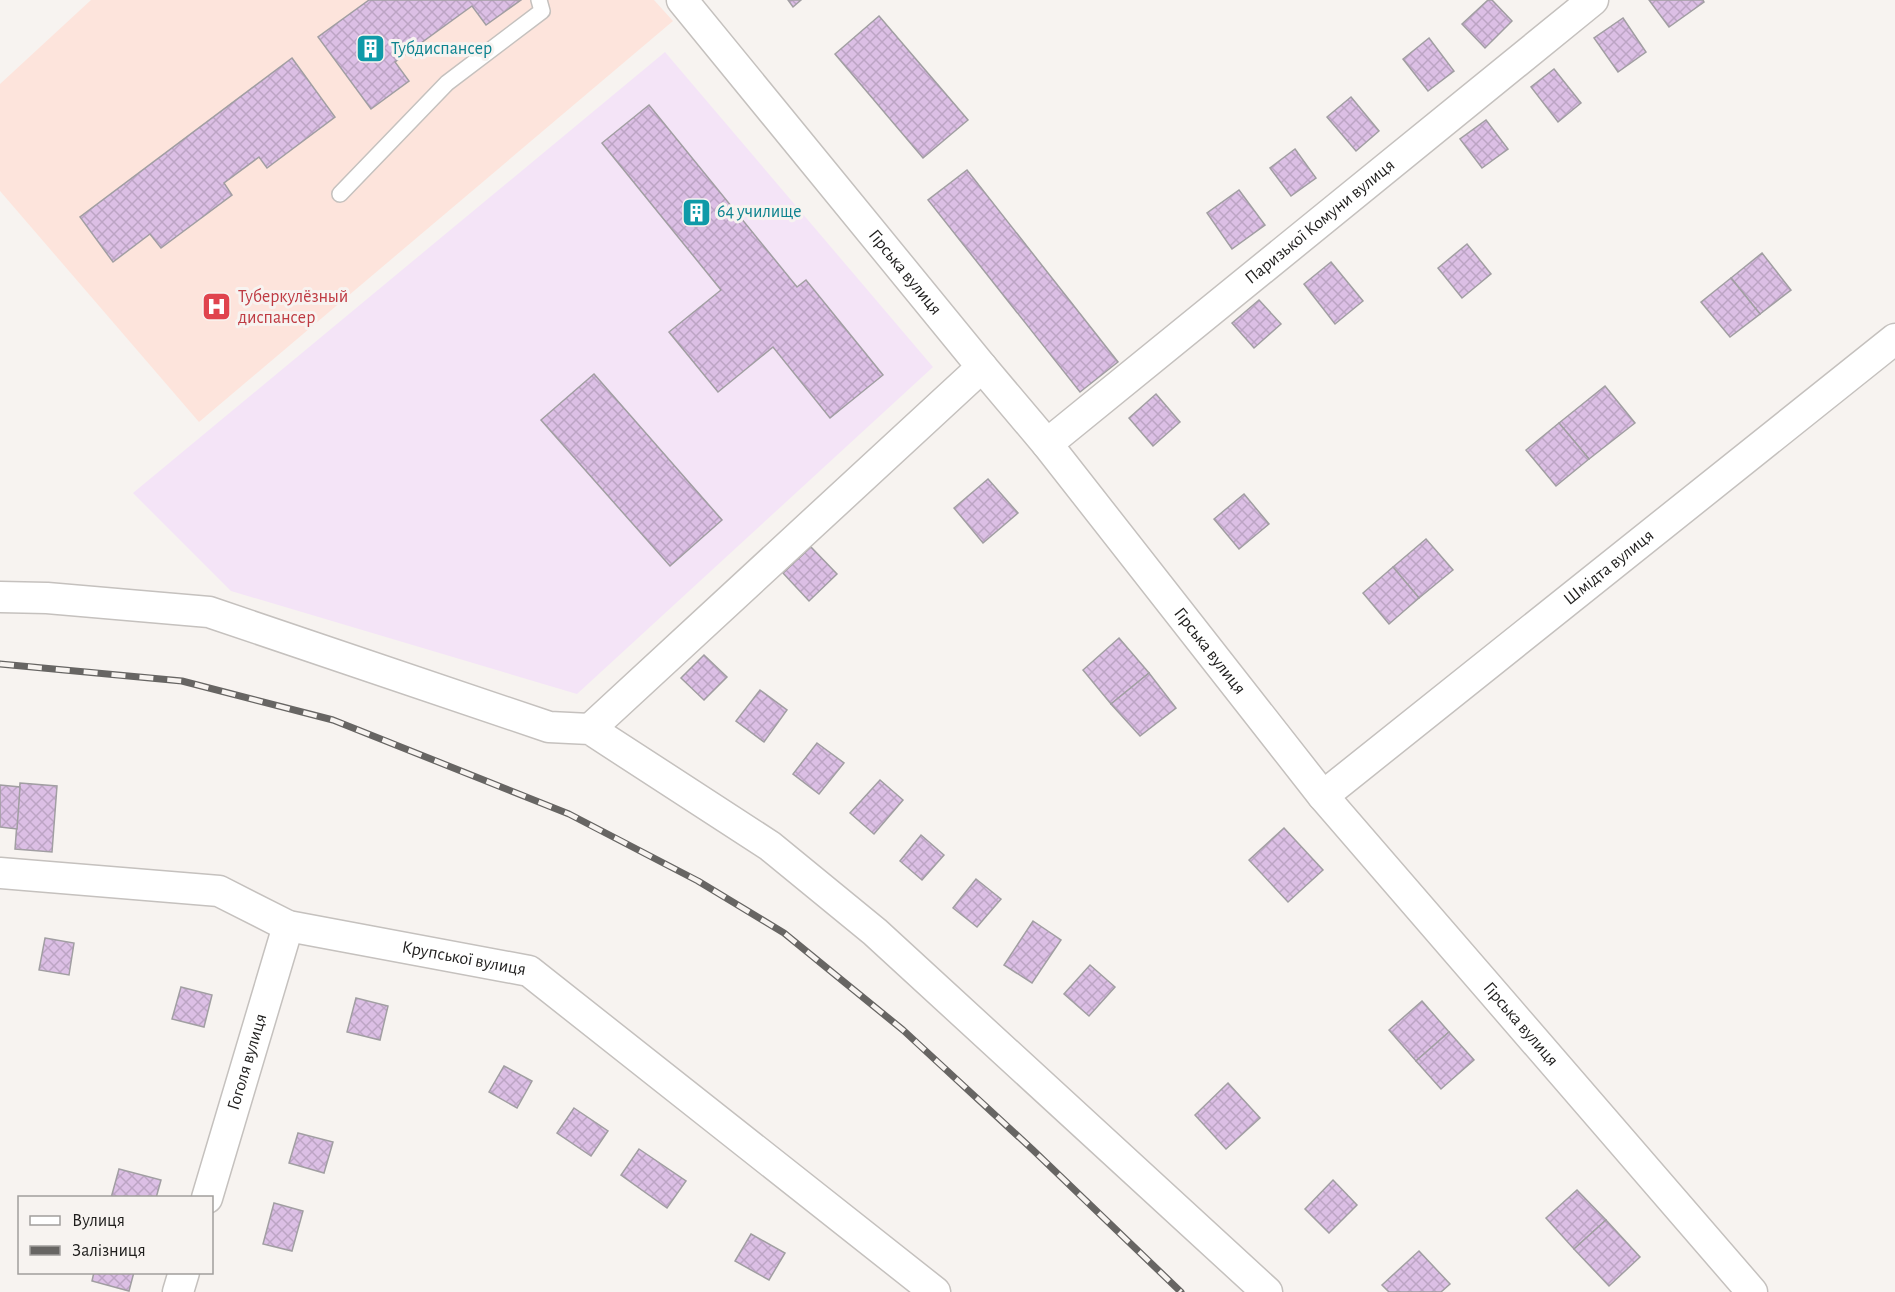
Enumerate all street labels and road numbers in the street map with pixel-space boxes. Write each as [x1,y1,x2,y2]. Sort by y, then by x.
street label: Паризької Комуни вулиця [1242,156,1398,288]
street label: Гірська вулиця [865,226,945,319]
street label: Шмідта вулиця [1560,526,1657,609]
street label: Гірська вулиця [1170,604,1249,698]
street label: Крупської вулиця [400,938,527,979]
street label: Гірська вулиця [1479,979,1562,1070]
street label: Гоголя вулиця [225,1011,270,1112]

